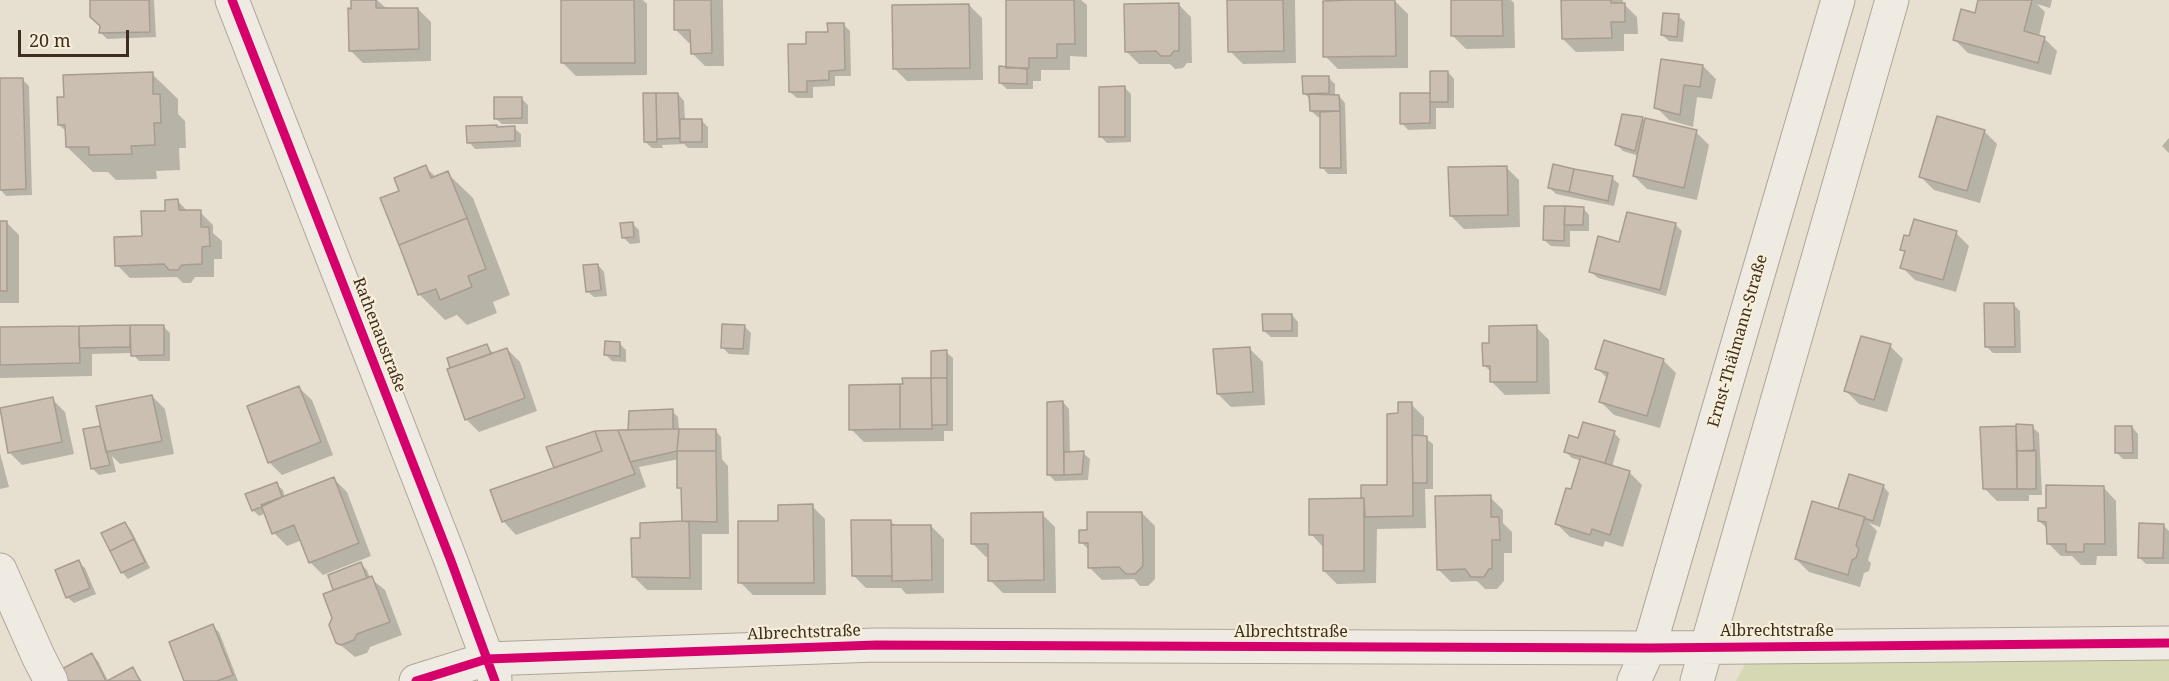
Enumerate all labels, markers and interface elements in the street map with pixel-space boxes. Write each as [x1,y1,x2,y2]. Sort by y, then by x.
scale bar [21,18,132,56]
text: 20 m [29,28,71,52]
street label: Ernst-Thälmann-Straße [1704,252,1772,430]
street label: Rathenaustraße [348,275,410,395]
street label: Albrechtstraße [747,621,861,645]
street label: Albrechtstraße [1720,621,1834,641]
street label: Albrechtstraße [1234,622,1348,642]

